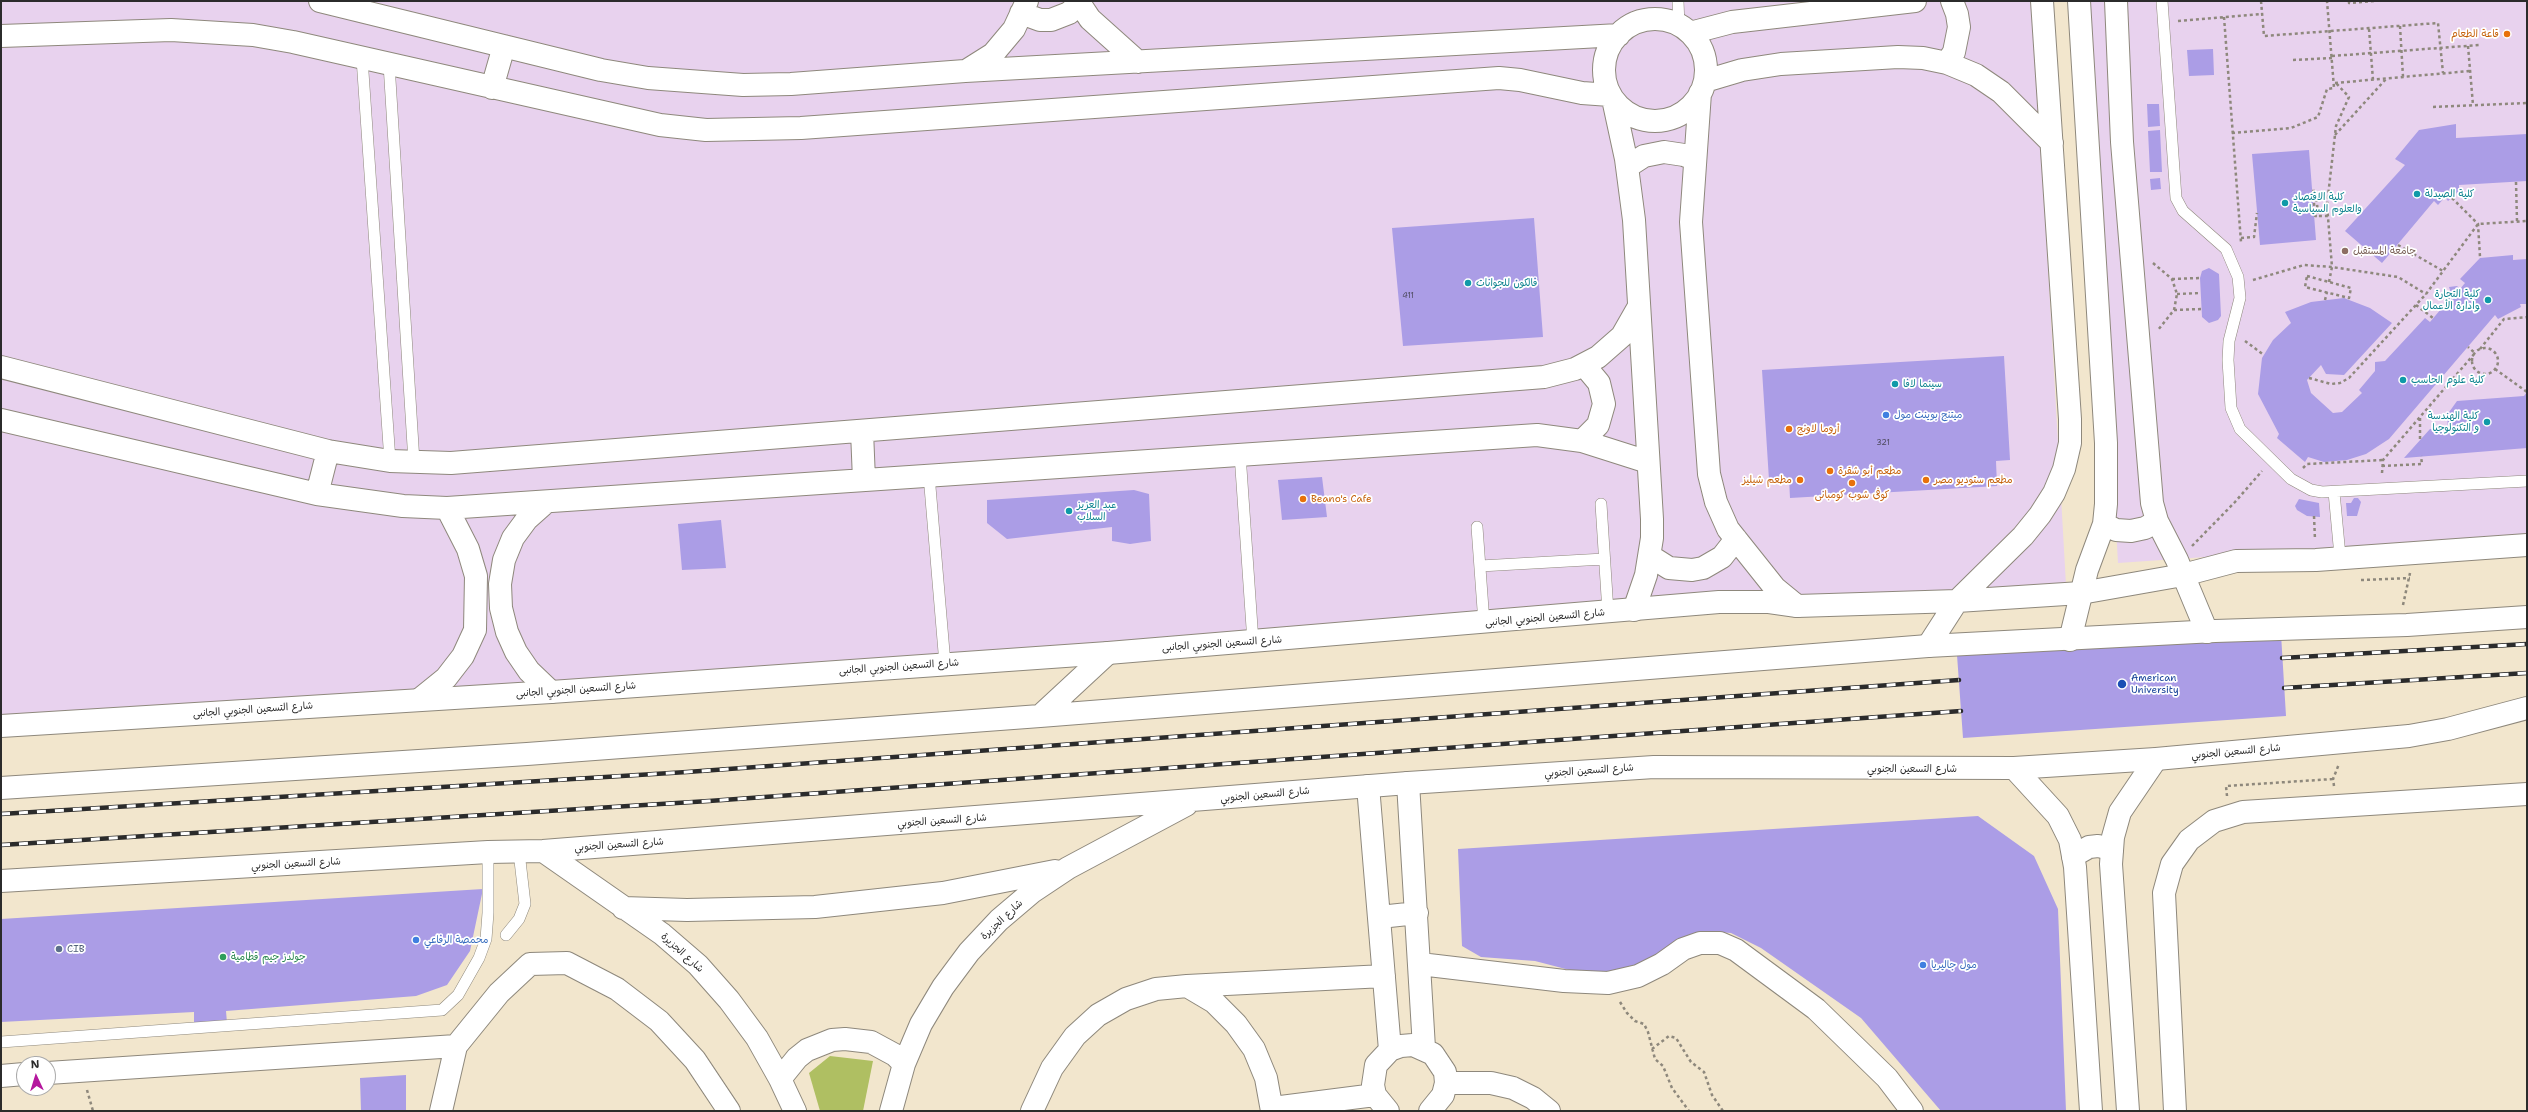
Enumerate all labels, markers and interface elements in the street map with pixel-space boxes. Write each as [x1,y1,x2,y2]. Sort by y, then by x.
place label: قاعة الطعام [2451,28,2499,40]
marker: قاعة الطعام [2502,29,2512,39]
place label: كلية الصيدلة [2425,188,2474,200]
marker: كلية الصيدلة [2412,189,2422,199]
place label: كلية الاقتصاد والعلوم السياسية [2293,191,2362,214]
marker: كلية الاقتصاد والعلوم السياسية [2280,198,2290,208]
place label: جامعة المستقبل [2353,245,2416,257]
marker: جامعة المستقبل [2340,246,2350,256]
place label: فالكون للجوانات [1476,277,1538,289]
marker: فالكون للجوانات [1463,278,1473,288]
place label: كلية التجارة وادارة الأعمال [2423,288,2480,312]
house number: 411 [1402,291,1414,301]
marker: كلية التجارة وادارة الأعمال [2483,295,2493,305]
place label: كلية علوم الحاسب [2411,374,2485,386]
marker: كلية علوم الحاسب [2398,375,2408,385]
place label: سينما لافا [1903,378,1942,390]
marker: سينما لافا [1890,379,1900,389]
place label: ميتنج بوينت مول [1894,409,1962,421]
marker: ميتنج بوينت مول [1881,410,1891,420]
place label: كلية الهندسة و التكنولوجيا [2428,410,2479,434]
marker: كلية الهندسة و التكنولوجيا [2482,417,2492,427]
place label: أروما لاونج [1797,423,1839,435]
marker: أروما لاونج [1784,424,1794,434]
house number: 321 [1876,438,1890,448]
place label: مطعم أبو شقرة [1838,465,1901,477]
marker: مطعم أبو شقرة [1825,466,1835,476]
place label: مطعم شيليز [1742,474,1792,486]
place label: مطعم ستوديو مصر [1934,474,2013,486]
marker: مطعم شيليز [1795,475,1805,485]
marker: مطعم ستوديو مصر [1921,475,1931,485]
marker: كوفى شوب كومبانى [1847,478,1857,488]
place label: كوفى شوب كومبانى [1815,489,1889,501]
place label: Beano's Cafe [1311,493,1372,505]
marker: Beano's Cafe [1298,494,1308,504]
place label: عبد العزيز السلاب [1077,499,1116,522]
marker: عبد العزيز السلاب [1064,506,1074,516]
street label: شارع التسعين الجنوبي الجانبى [1484,607,1606,629]
street label: شارع التسعين الجنوبي الجانبى [1161,634,1283,654]
street label: شارع التسعين الجنوبي الجانبى [838,657,960,677]
place label: American University [2131,672,2179,696]
marker: American University [2116,678,2128,690]
street label: شارع التسعين الجنوبي الجانبى [515,680,637,700]
street label: شارع التسعين الجنوبي الجانبى [192,700,314,720]
street label: شارع التسعين الجنوبي [2191,742,2281,762]
street label: شارع التسعين الجنوبي [1544,762,1634,780]
street label: شارع التسعين الجنوبي [1867,763,1957,775]
street label: شارع التسعين الجنوبي [1220,785,1310,805]
street label: شارع التسعين الجنوبي [897,812,987,830]
street label: شارع التسعين الجنوبي [574,836,664,854]
street label: شارع التسعين الجنوبي [251,856,341,872]
street label: شارع الجزيرة [978,897,1026,943]
street label: شارع الجزيرة [658,931,706,975]
place label: محمصة الرفاعي [424,934,488,946]
marker: محمصة الرفاعي [411,935,421,945]
place label: CIB [67,943,85,955]
marker: CIB [54,944,64,954]
place label: جولدز جيم قطامية [231,951,306,963]
marker: جولدز جيم قطامية [218,952,228,962]
place label: مول جاليريا [1931,959,1977,971]
marker: مول جاليريا [1918,960,1928,970]
north arrow [16,1056,56,1096]
text: N [30,1057,40,1072]

